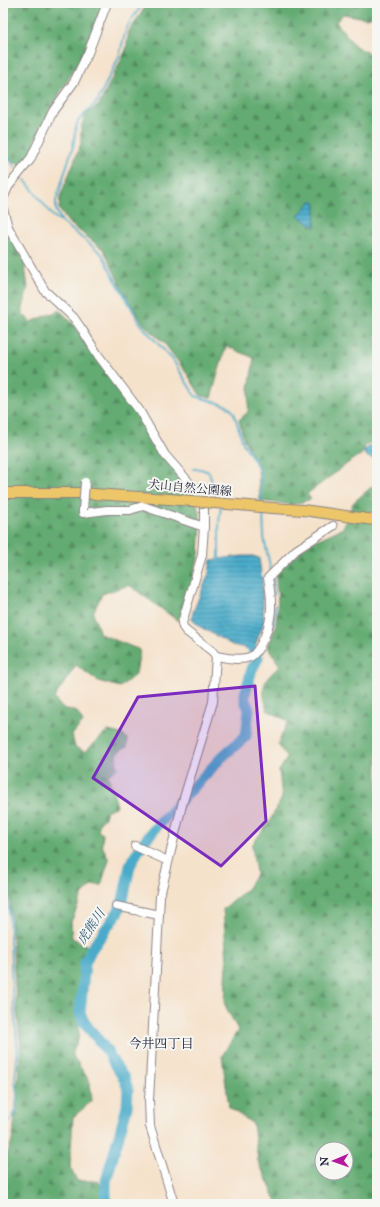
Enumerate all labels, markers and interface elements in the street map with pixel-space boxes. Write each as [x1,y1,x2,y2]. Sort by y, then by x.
street label: 犬山自然公園線 [148,477,232,499]
water label: 虎熊川 [73,905,110,948]
district label: 今井四丁目 [128,1036,194,1052]
north arrow [314,1141,354,1181]
text: N [318,1156,331,1166]

